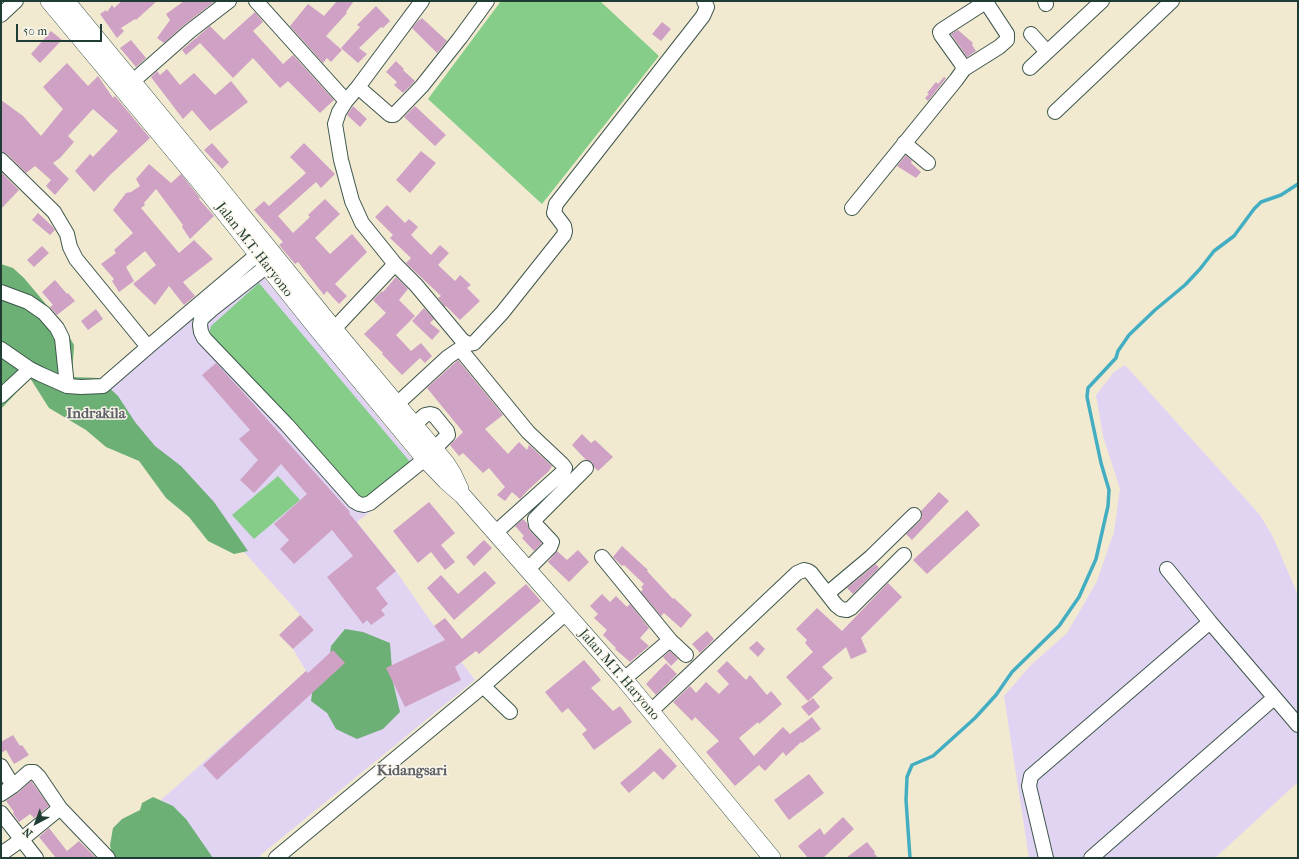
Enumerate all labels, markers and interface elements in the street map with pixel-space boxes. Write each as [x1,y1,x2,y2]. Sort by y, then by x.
scale bar [18,16,104,42]
text: 50 m [23,24,47,38]
street label: Jalan M.T. Haryono [212,199,296,301]
district label: Indrakila [66,405,126,423]
street label: Jalan M.T. Haryono [575,626,663,724]
district label: Kidangsari [377,762,447,780]
north arrow [16,803,56,843]
text: N [20,825,35,840]

